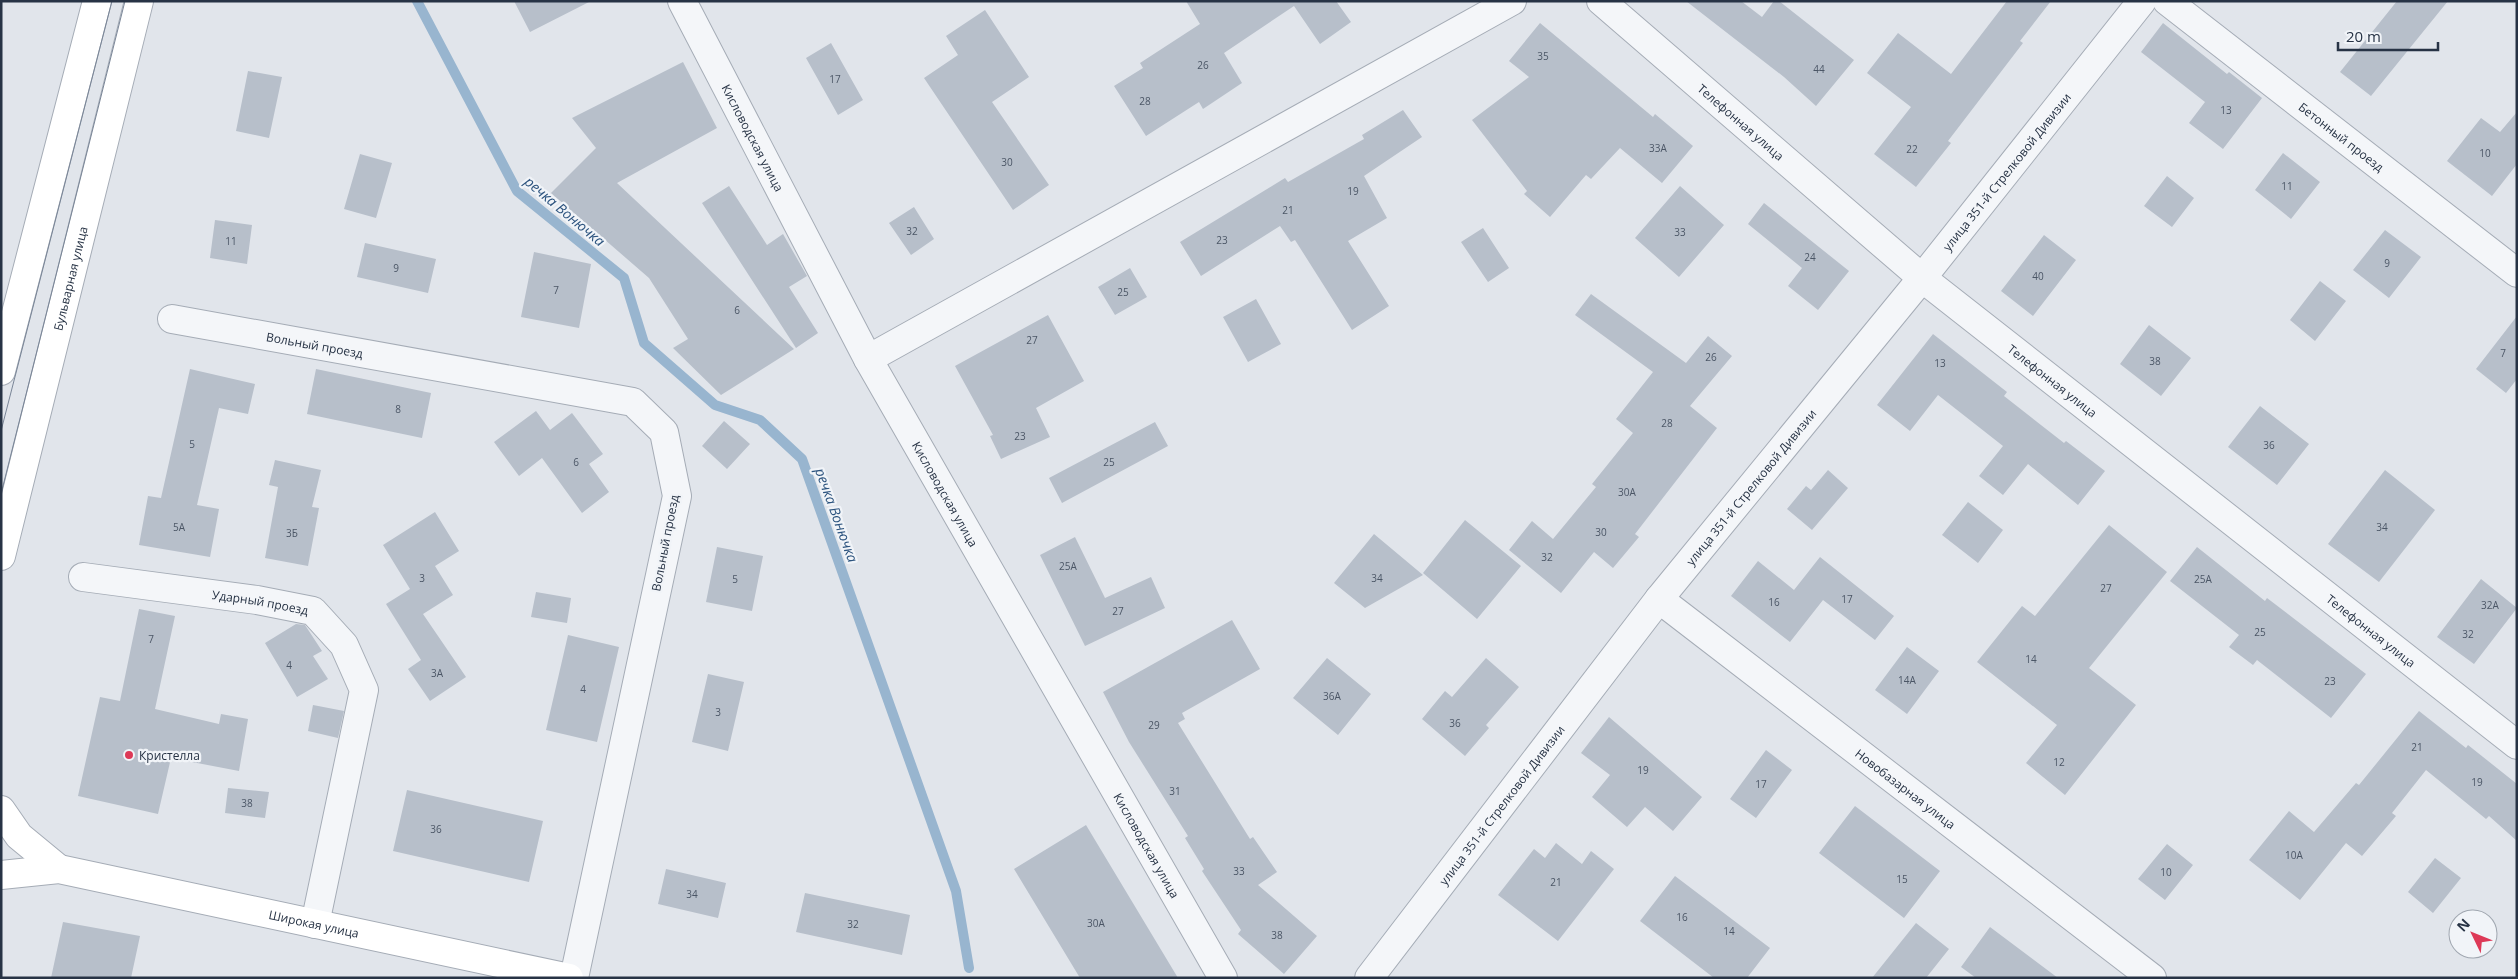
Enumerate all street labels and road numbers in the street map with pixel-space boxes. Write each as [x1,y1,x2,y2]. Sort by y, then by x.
street label: Телефонная улица [1694,80,1788,164]
street label: Кисловодская улица [718,81,788,194]
street label: улица 351-й Стрелковой Дивизии [1939,89,2074,254]
street label: Бетонный проезд [2295,98,2388,175]
street label: Бульварная улица [49,224,91,332]
street label: Вольный проезд [265,328,365,362]
street label: Телефонная улица [2004,340,2101,421]
street label: улица 351-й Стрелковой Дивизии [1682,405,1820,569]
street label: Кисловодская улица [908,438,982,550]
street label: Вольный проезд [647,493,683,593]
street label: Ударный проезд [211,586,310,618]
street label: Телефонная улица [2323,590,2419,671]
street label: улица 351-й Стрелковой Дивизии [1435,721,1568,888]
street label: Новобазарная улица [1852,744,1959,833]
street label: Кисловодская улица [1110,789,1184,901]
street label: Широкая улица [267,906,361,941]

